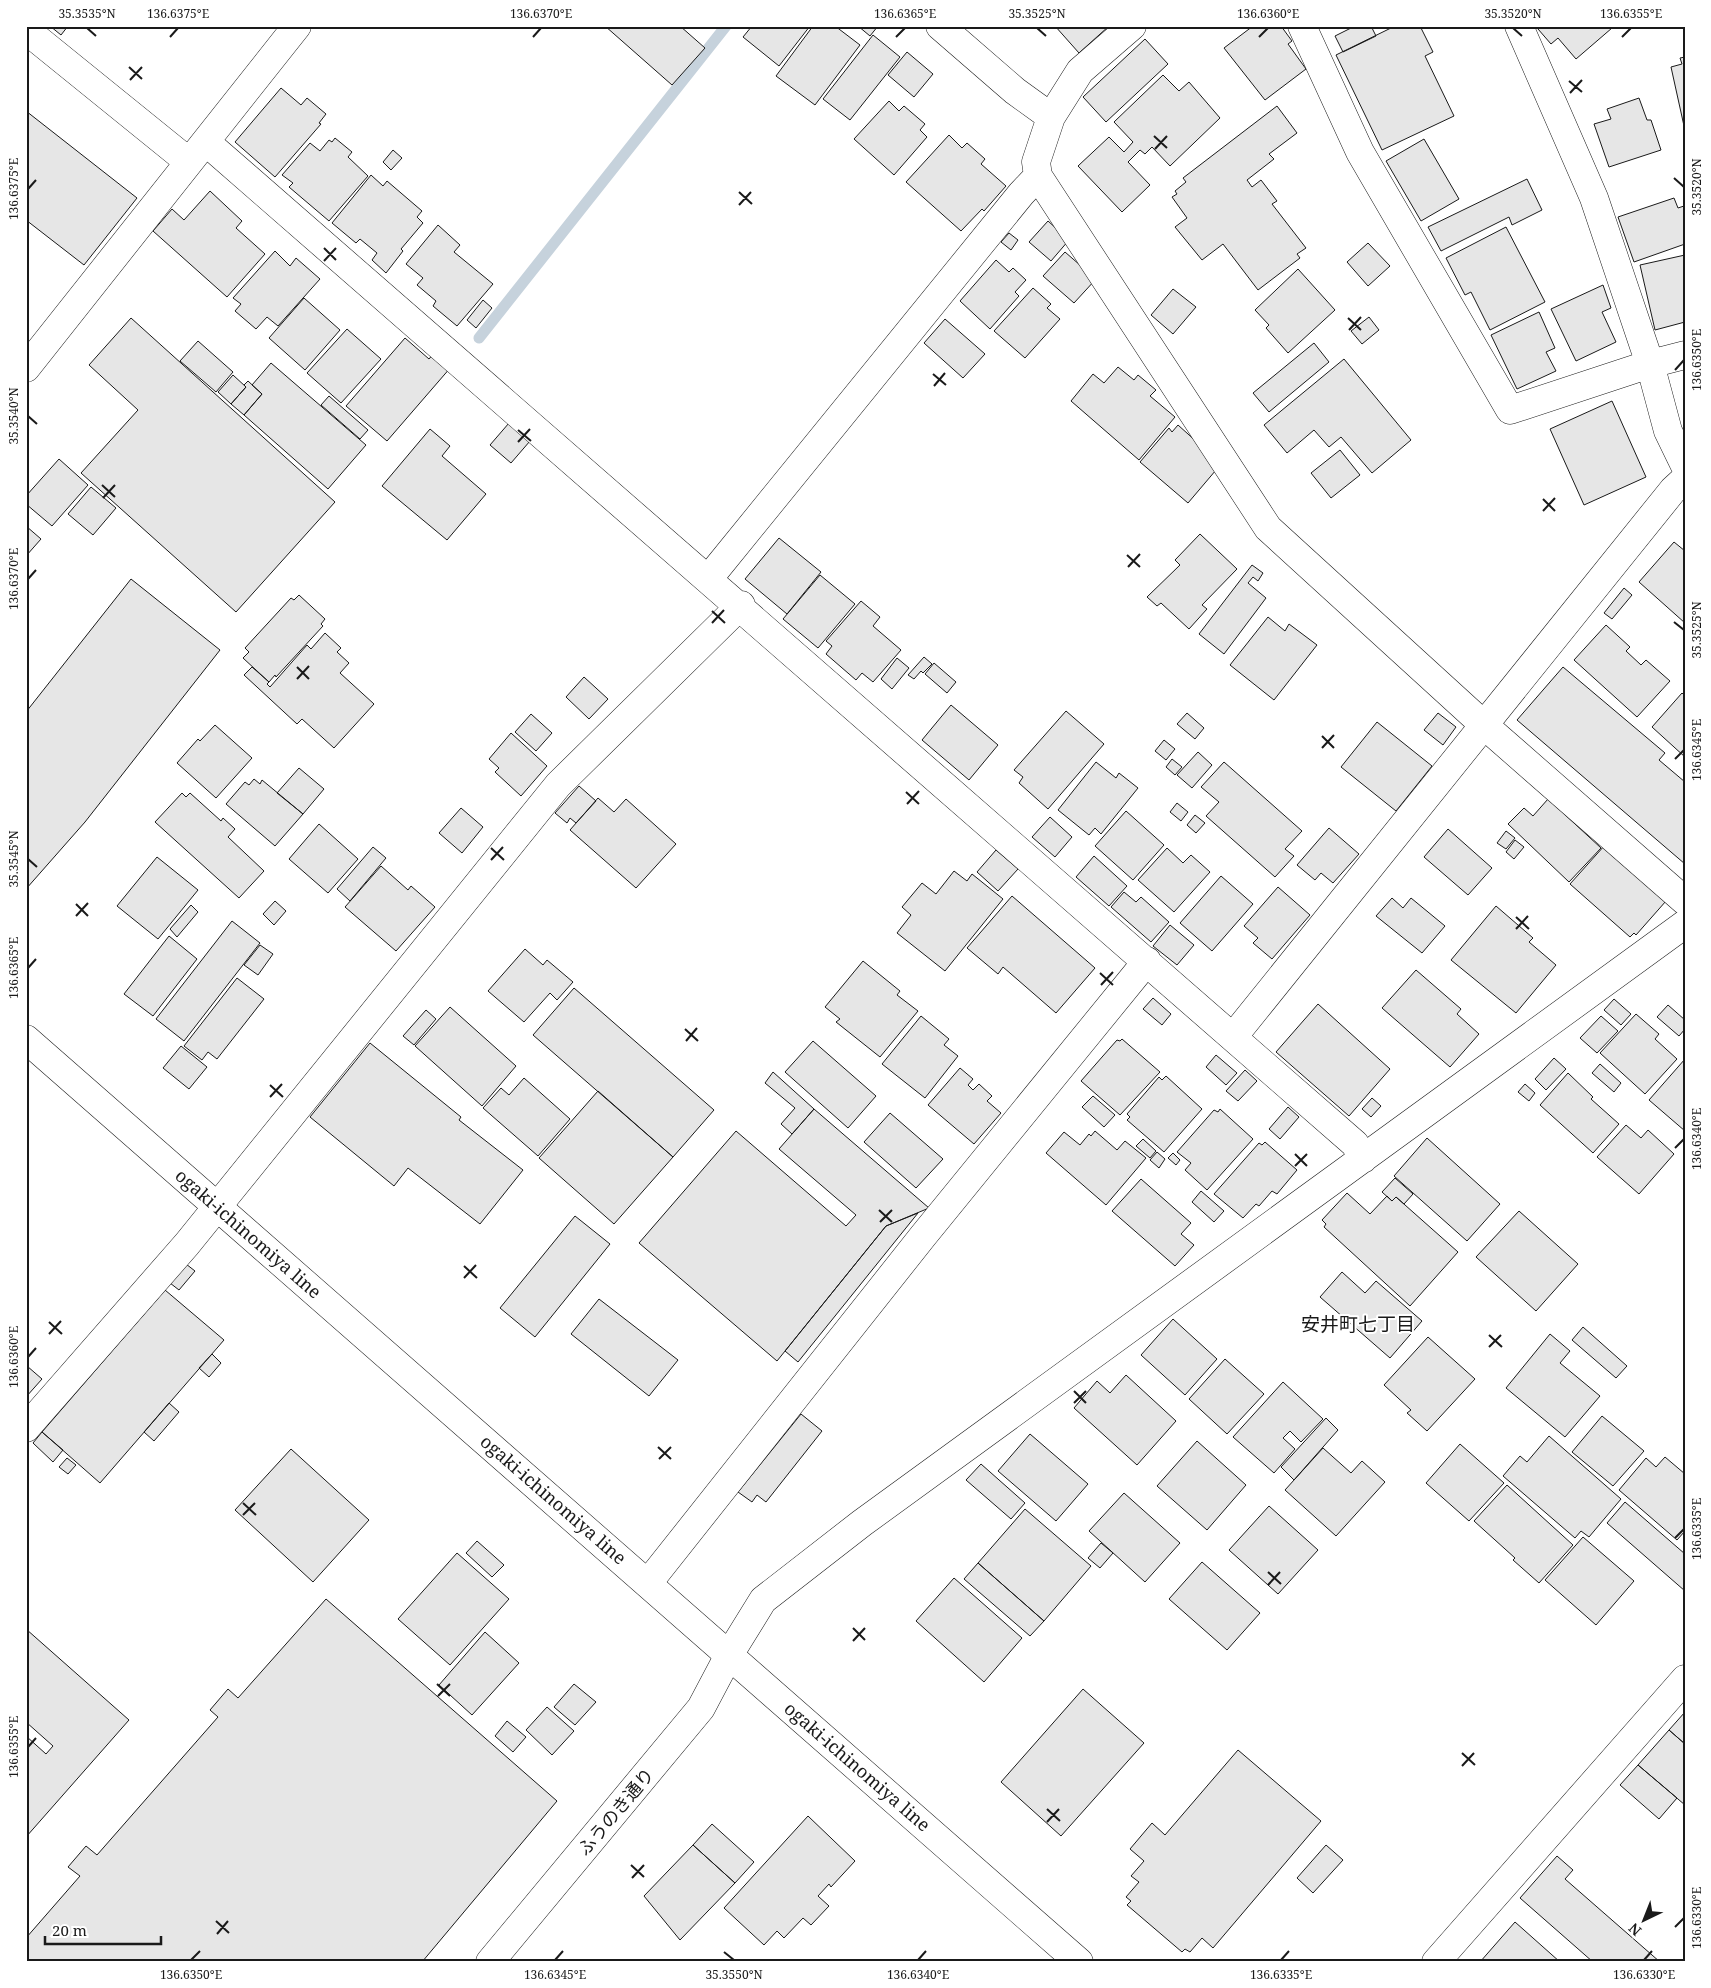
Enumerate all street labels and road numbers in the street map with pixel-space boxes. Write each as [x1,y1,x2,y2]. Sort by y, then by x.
street label: ogaki-ichinomiya line [171,1163,327,1303]
street label: ogaki-ichinomiya line [476,1429,632,1569]
street label: ogaki-ichinomiya line [780,1696,936,1836]
street label: ふうのき通り [572,1762,659,1860]

